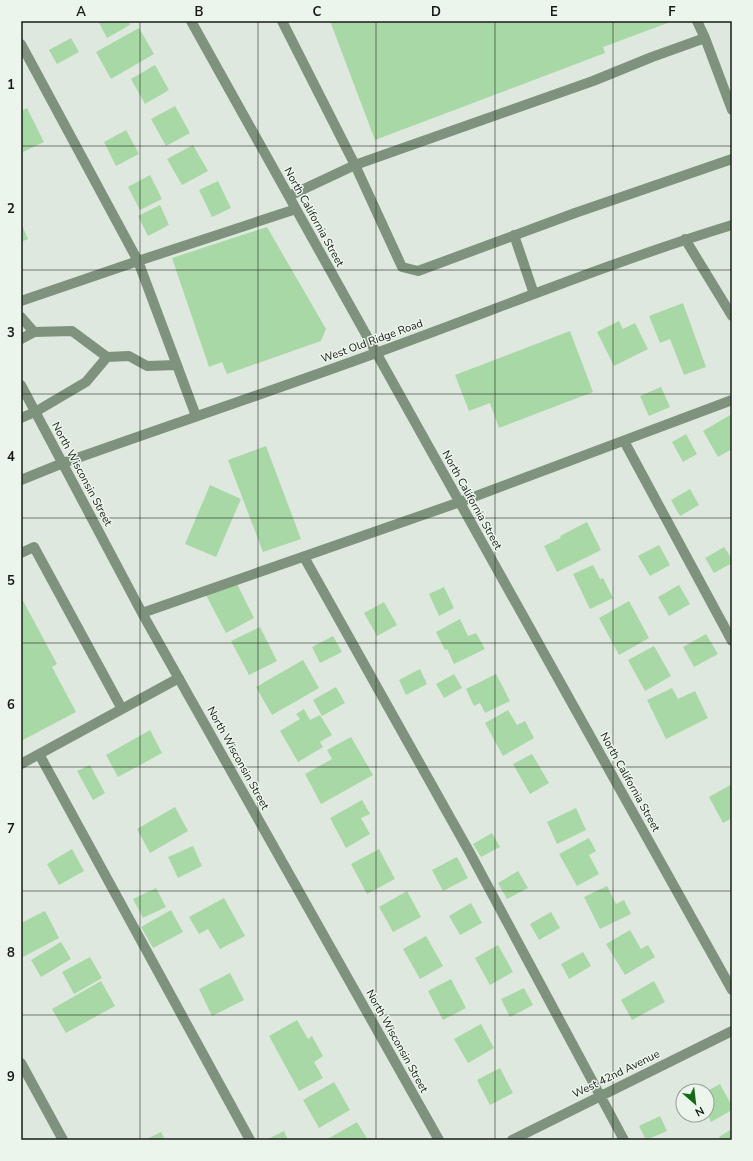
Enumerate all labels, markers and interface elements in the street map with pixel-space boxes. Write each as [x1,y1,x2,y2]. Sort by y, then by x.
text: A [76,3,86,21]
text: B [195,3,204,21]
text: C [313,3,322,21]
text: D [431,3,441,21]
text: E [550,3,558,21]
text: F [668,3,676,21]
text: 1 [7,76,15,94]
street label: North California Street [280,165,348,269]
text: 2 [7,200,15,218]
street label: West Old Ridge Road [319,316,425,366]
text: 3 [7,324,15,342]
street label: North Wisconsin Street [48,419,116,529]
text: 4 [7,448,15,466]
street label: North California Street [438,448,506,552]
text: 5 [7,572,15,590]
text: 6 [7,696,15,714]
street label: North Wisconsin Street [203,704,273,812]
street label: North California Street [596,730,664,834]
text: 7 [7,820,15,838]
text: 8 [7,944,15,962]
street label: North Wisconsin Street [362,987,432,1095]
street label: West 42nd Avenue [570,1046,662,1102]
text: 9 [7,1068,15,1086]
north arrow [675,1083,715,1123]
text: N [692,1103,707,1120]

